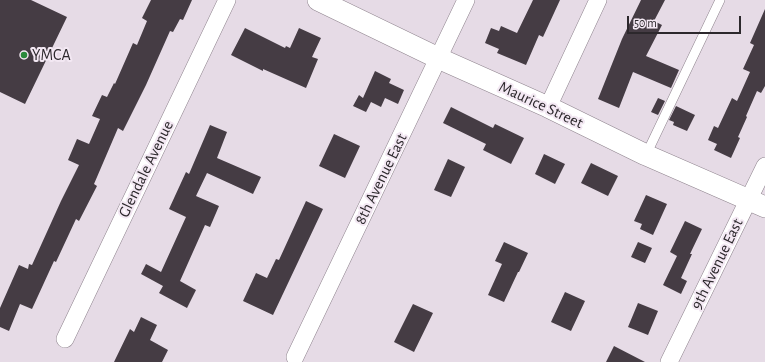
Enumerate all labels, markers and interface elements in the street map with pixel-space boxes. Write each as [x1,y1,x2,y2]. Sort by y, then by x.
scale bar [629,8,743,34]
text: 50 m [634,17,657,29]
place label: YMCA [32,45,71,65]
marker: YMCA [19,50,29,60]
street label: Maurice Street [496,77,586,133]
street label: Glendale Avenue [114,117,178,221]
street label: 8th Avenue East [351,130,411,228]
street label: 9th Avenue East [687,215,747,313]

